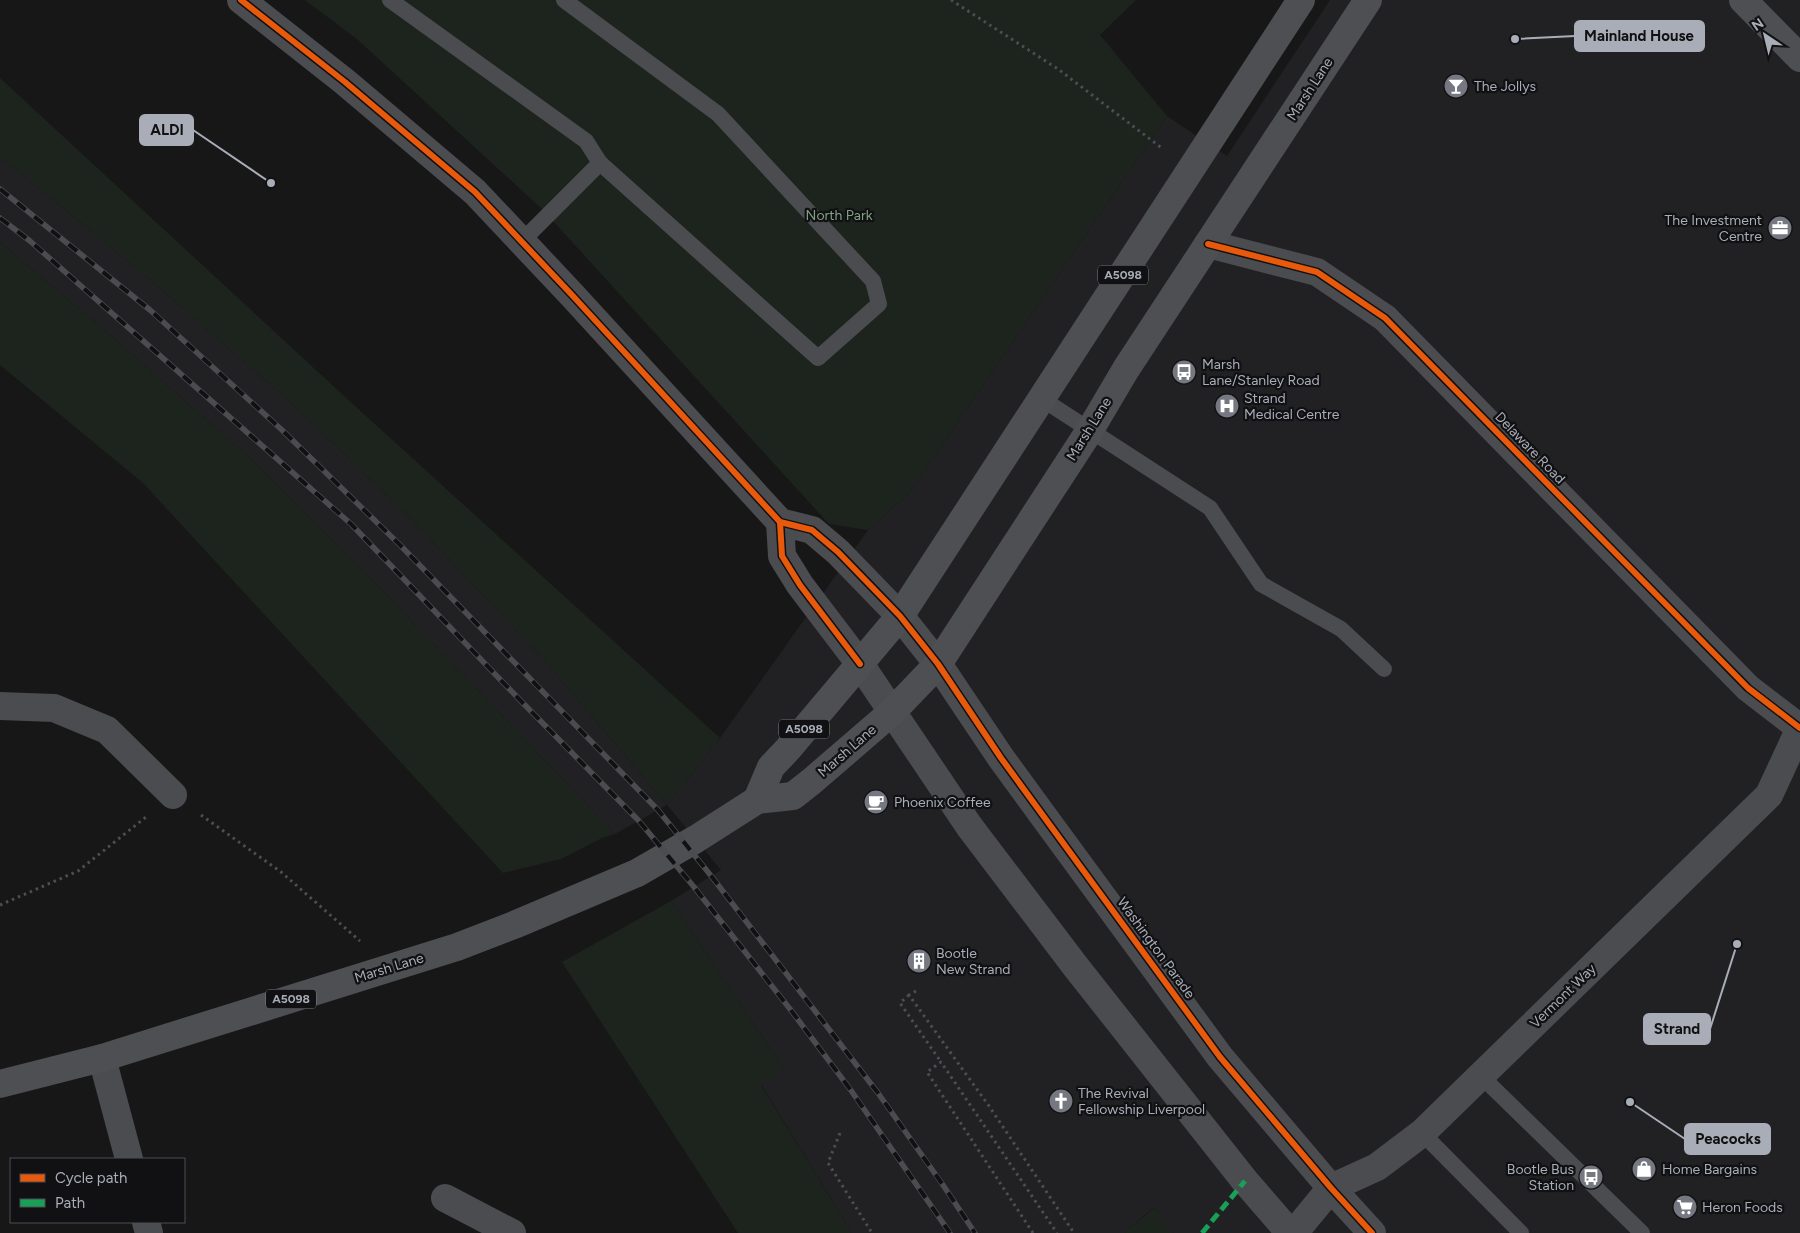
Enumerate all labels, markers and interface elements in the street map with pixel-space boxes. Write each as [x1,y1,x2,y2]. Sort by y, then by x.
north arrow [1740,10,1790,60]
text: N [1749,15,1767,35]
callout: Mainland House [1575,21,1704,51]
text: Mainland House [1584,27,1695,45]
street label: Marsh Lane [1283,54,1337,124]
bar icon: The Jollys [1443,73,1469,99]
place label: The Jollys [1474,78,1536,95]
callout: ALDI [140,115,193,145]
text: ALDI [150,121,184,139]
park label: North Park [806,207,873,224]
place label: The Investment Centre [1665,212,1762,245]
office icon: The Investment Centre [1767,215,1793,241]
road number: A5098 [1098,266,1148,284]
place label: Marsh Lane/Stanley Road [1202,356,1320,389]
bus stop icon: Marsh Lane/Stanley Road [1171,359,1197,385]
place label: Strand Medical Centre [1244,390,1340,423]
hospital icon: Strand Medical Centre [1214,393,1240,419]
street label: Marsh Lane [1063,394,1115,464]
street label: Delaware Road [1491,408,1569,488]
road number: A5098 [779,720,829,739]
street label: Marsh Lane [814,721,880,781]
cafe icon: Phoenix Coffee [863,789,889,815]
place label: Phoenix Coffee [894,794,991,811]
street label: Washington Parade [1114,894,1199,1002]
place label: Bootle New Strand [936,945,1011,978]
building icon: Bootle New Strand [906,948,932,974]
street label: Marsh Lane [352,949,426,987]
street label: Vermont Way [1526,960,1600,1032]
road number: A5098 [266,990,316,1009]
callout: Strand [1644,1014,1710,1044]
text: Strand [1654,1020,1700,1038]
place label: The Revival Fellowship Liverpool [1078,1085,1205,1118]
church icon: The Revival Fellowship Liverpool [1048,1088,1074,1114]
callout: Peacocks [1685,1124,1770,1154]
text: Peacocks [1695,1130,1761,1148]
shop icon: Home Bargains [1631,1156,1657,1182]
legend [10,1158,185,1223]
place label: Bootle Bus Station [1507,1161,1574,1194]
place label: Home Bargains [1662,1161,1757,1178]
bus stop icon: Bootle Bus Station [1578,1164,1604,1190]
text: Cycle path [55,1169,127,1187]
text: Path [55,1194,85,1212]
supermarket icon: Heron Foods [1672,1194,1698,1220]
place label: Heron Foods [1702,1199,1783,1216]

